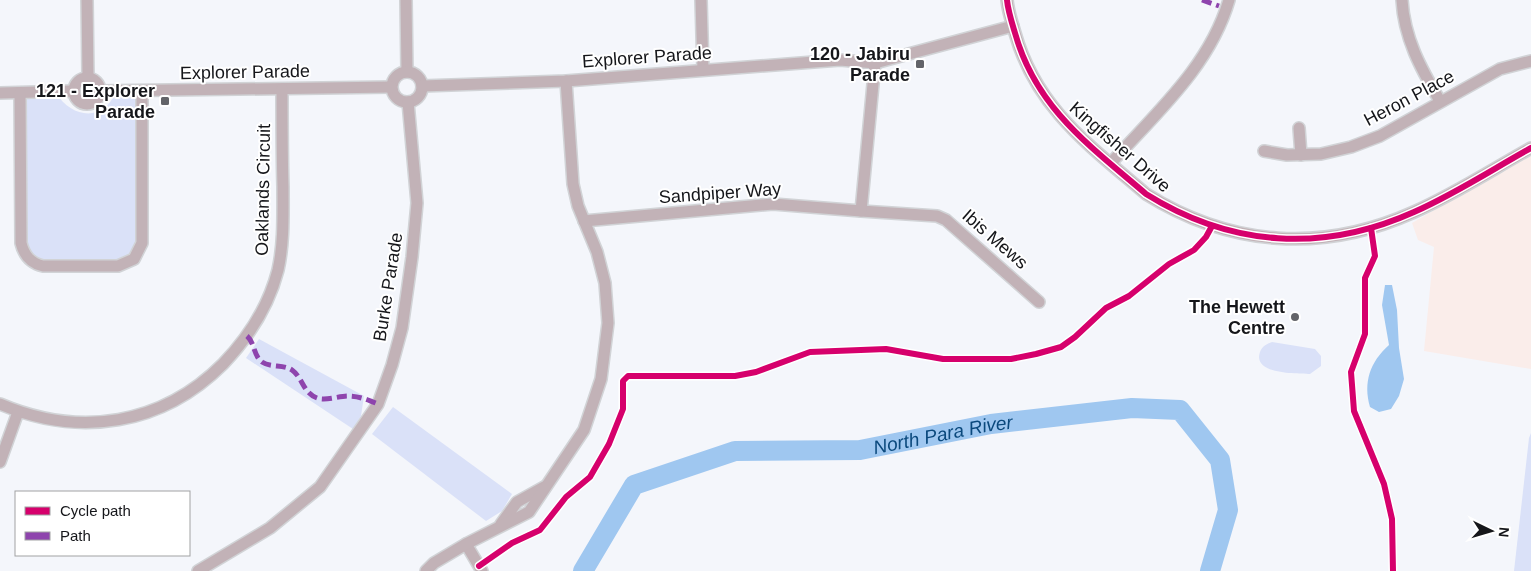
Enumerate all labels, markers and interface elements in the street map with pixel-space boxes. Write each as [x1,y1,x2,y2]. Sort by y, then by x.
street label: Explorer Parade [581,42,713,72]
place label: 120 - Jabiru Parade [810,44,910,85]
marker: 120 - Jabiru Parade [914,58,926,70]
street label: Explorer Parade [180,61,310,83]
street label: Heron Place [1361,66,1457,130]
place label: 121 - Explorer Parade [36,81,155,122]
marker: 121 - Explorer Parade [159,95,171,107]
street label: Kingfisher Drive [1065,98,1175,196]
street label: Oaklands Circuit [252,124,274,256]
street label: Sandpiper Way [658,179,782,207]
street label: Ibis Mews [958,205,1032,273]
street label: Burke Parade [370,231,406,343]
place label: The Hewett Centre [1189,297,1285,338]
marker: The Hewett Centre [1289,311,1301,323]
water label: North Para River [871,412,1014,458]
legend [15,491,190,556]
text: Cycle path [60,502,131,519]
north arrow [1466,506,1516,556]
text: N [1496,526,1512,538]
text: Path [60,527,91,544]

